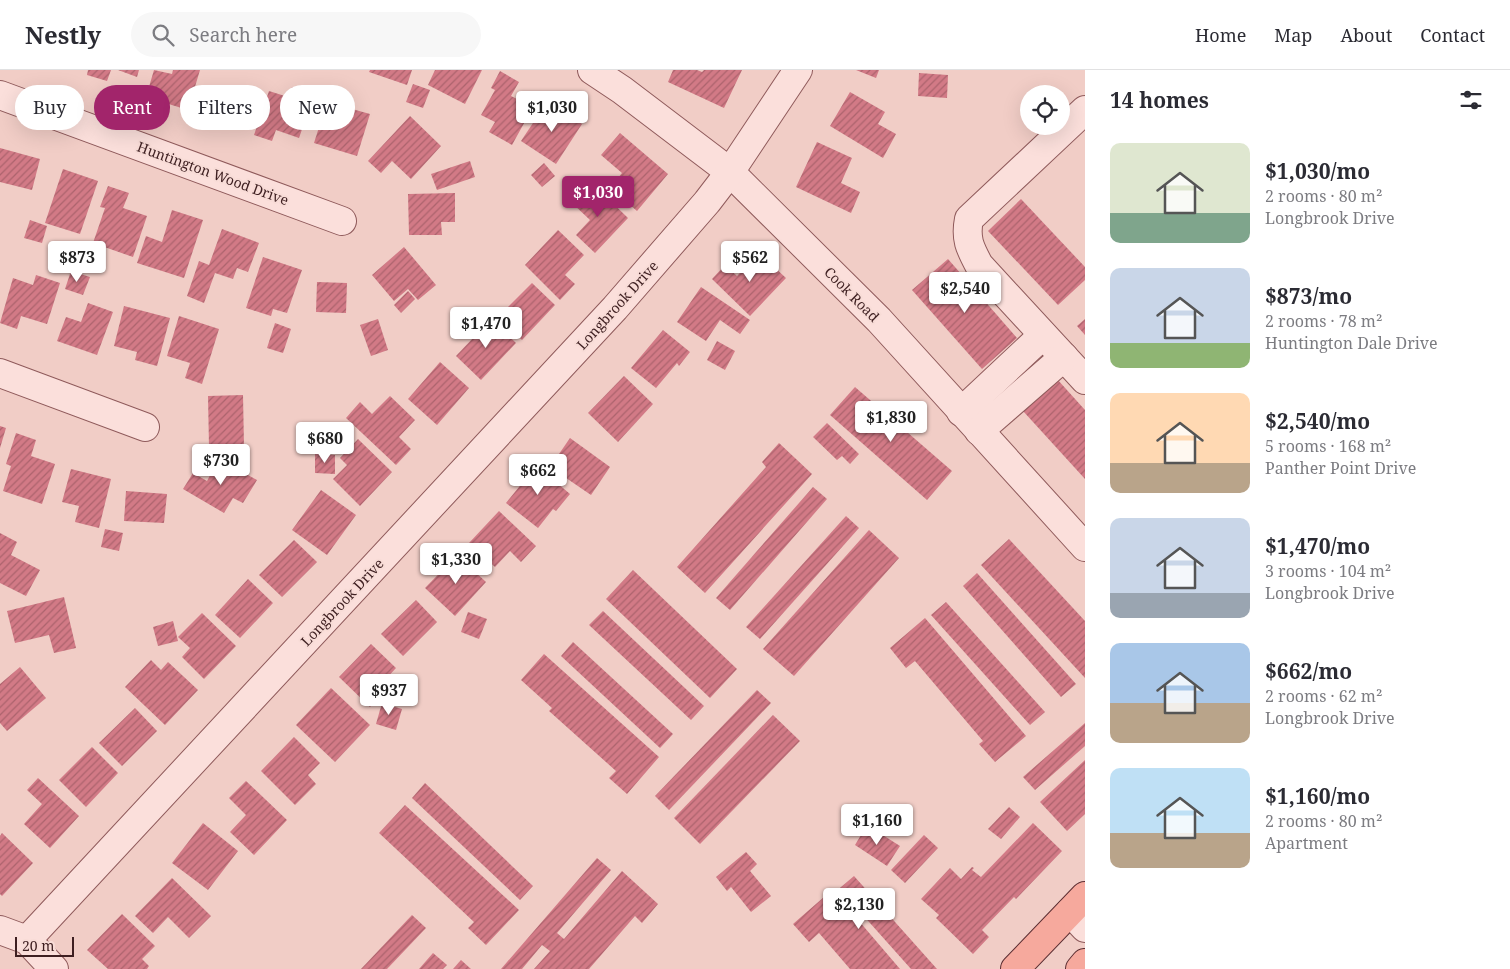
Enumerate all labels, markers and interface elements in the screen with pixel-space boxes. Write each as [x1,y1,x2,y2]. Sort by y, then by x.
search box [131,12,481,57]
text: Nestly [25,18,101,51]
icon: search [149,21,177,49]
text: Search here [189,22,297,48]
text: Home [1195,23,1246,47]
text: Map [1274,23,1312,47]
text: About [1340,23,1392,47]
text: Contact [1420,23,1485,47]
chip: Buy [15,85,84,130]
chip: Rent [94,85,170,130]
chip: Filters [180,85,270,130]
chip: New [280,85,355,130]
map controls [1020,85,1070,135]
button: locate [1020,85,1070,135]
text: 14 homes [1110,86,1209,114]
icon: filters [1457,86,1485,114]
pin: $1,030 [511,90,593,133]
text: $1,030 [527,96,577,118]
street label: Huntington Wood Drive [135,137,291,209]
text: $1,030/mo [1265,157,1370,185]
icon: home [1150,163,1210,223]
pin: $1,030 [557,176,639,218]
text: $1,030 [573,181,623,203]
text: 2 rooms · 80 m² [1265,185,1382,207]
text: Longbrook Drive [1265,207,1395,229]
pin: $873 [47,240,107,283]
pin: $562 [720,240,780,283]
text: $873 [59,246,95,268]
text: $562 [732,246,768,268]
street label: Longbrook Drive [572,257,662,353]
street label: Cook Road [820,262,884,326]
pin: $2,540 [924,272,1006,314]
text: $2,540 [940,277,990,299]
text: $873/mo [1265,282,1352,310]
icon: home [1150,288,1210,348]
pin: $1,470 [445,306,527,349]
text: 2 rooms · 78 m² [1265,310,1382,332]
text: $1,470 [461,312,511,334]
text: Huntington Dale Drive [1265,332,1438,354]
pin: $1,830 [850,400,932,443]
text: $1,830 [866,406,916,428]
text: $2,540/mo [1265,407,1370,435]
icon: home [1150,413,1210,473]
pin: $680 [295,422,355,464]
text: $680 [307,427,343,449]
text: 5 rooms · 168 m² [1265,435,1391,457]
pin: $730 [191,444,251,486]
text: $730 [203,449,239,471]
pin: $662 [508,454,568,496]
text: Panther Point Drive [1265,457,1416,479]
text: $662 [520,459,556,481]
text: $1,470/mo [1265,532,1370,560]
icon: home [1150,538,1210,598]
pin: $1,330 [415,542,497,585]
text: $1,330 [431,548,481,570]
street label: Longbrook Drive [296,554,388,650]
text: 3 rooms · 104 m² [1265,560,1391,582]
text: Longbrook Drive [1265,582,1395,604]
text: $662/mo [1265,657,1352,685]
icon: home [1150,663,1210,723]
pin: $937 [359,674,419,716]
text: $937 [371,679,407,701]
text: 2 rooms · 62 m² [1265,685,1382,707]
text: Longbrook Drive [1265,707,1395,729]
text: $1,160/mo [1265,782,1370,810]
icon: home [1150,788,1210,848]
pin: $1,160 [836,804,918,846]
text: $1,160 [852,809,902,831]
text: 2 rooms · 80 m² [1265,810,1382,832]
text: Apartment [1265,832,1348,854]
pin: $2,130 [818,888,900,930]
text: $2,130 [834,893,884,915]
scale bar [15,934,74,957]
text: 20 m [22,936,55,955]

